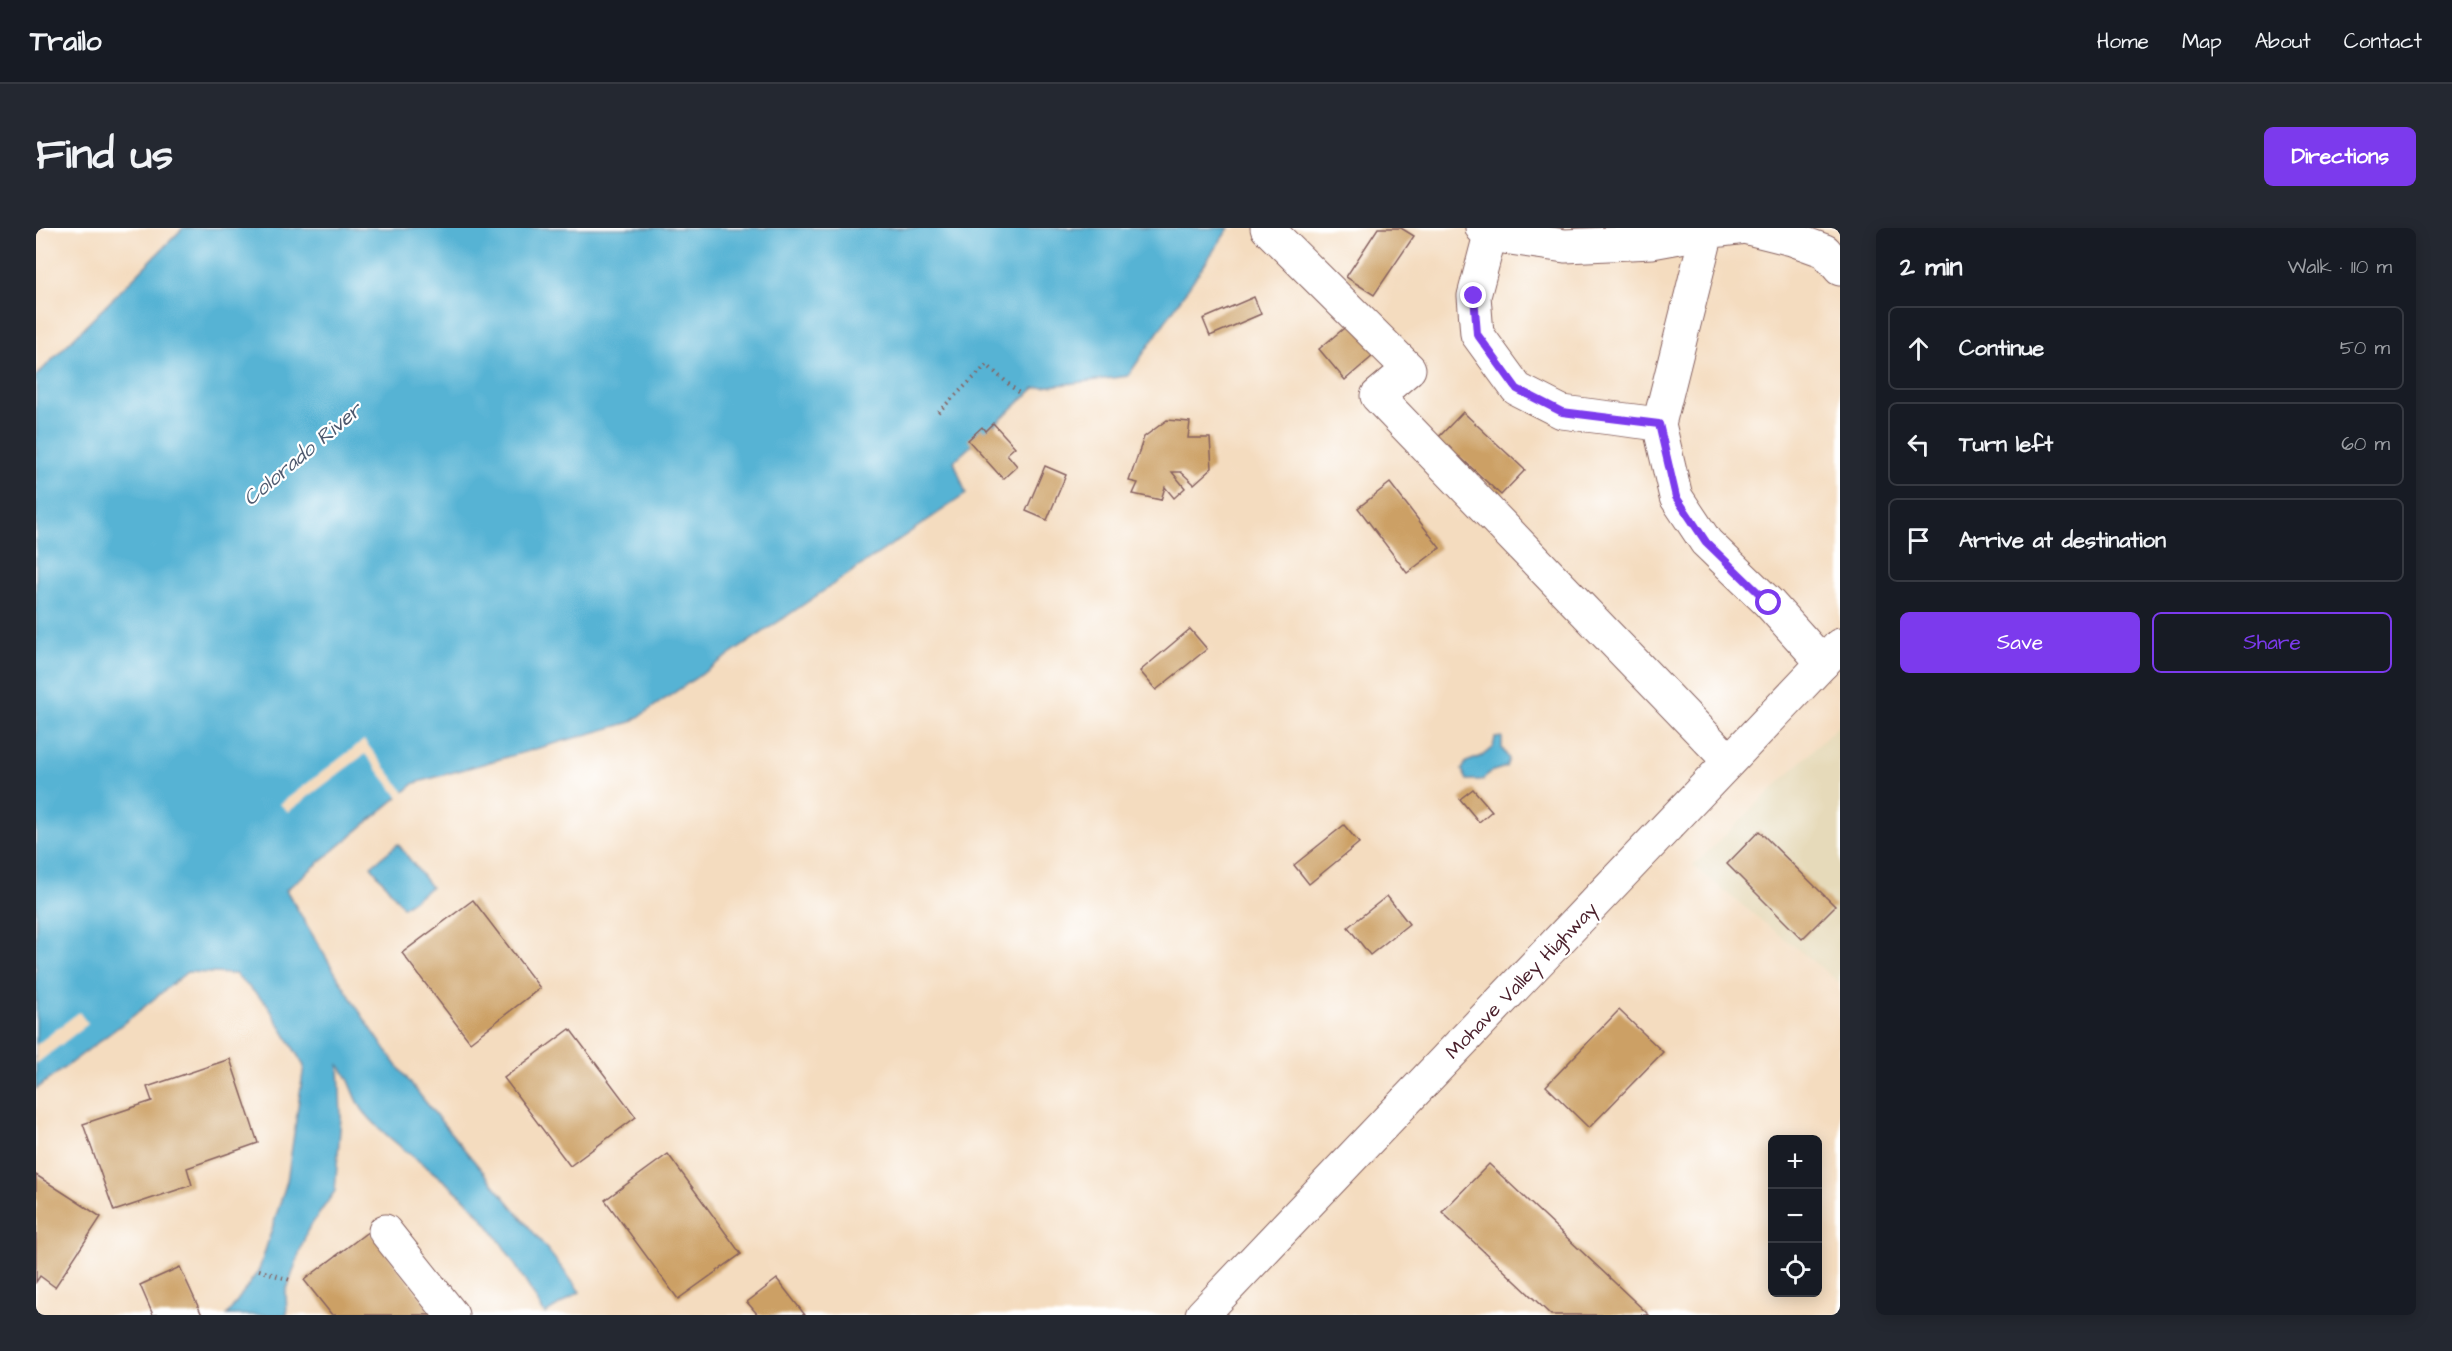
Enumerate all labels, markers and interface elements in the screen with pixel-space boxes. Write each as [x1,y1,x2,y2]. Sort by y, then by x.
text: Trailo [30,22,102,61]
text: Home [2097,27,2149,56]
text: Map [2182,27,2222,56]
text: About [2255,27,2311,56]
text: Contact [2344,27,2422,56]
text: Find us [36,127,173,185]
button: Directions [2264,127,2416,186]
text: 2 min [1900,249,1962,285]
text: Walk · 110 m [2287,253,2392,281]
route end [1460,282,1486,308]
icon: ahead [1902,332,1935,365]
text: Continue [1959,333,2044,364]
text: 50 m [2340,334,2390,362]
water label: Colorado River [237,394,370,513]
icon: left [1902,428,1935,461]
text: Turn left [1959,429,2053,460]
text: 60 m [2341,430,2390,458]
icon: arrive [1902,524,1935,557]
text: Arrive at destination [1959,525,2166,556]
route start [1755,589,1781,615]
button: Save [1900,612,2140,673]
button: Share [2152,612,2392,673]
street label: Mohave Valley Highway [1439,896,1605,1066]
map controls [1768,1135,1822,1297]
button: + [1768,1135,1822,1189]
button: − [1768,1189,1822,1243]
button: locate [1768,1243,1822,1297]

